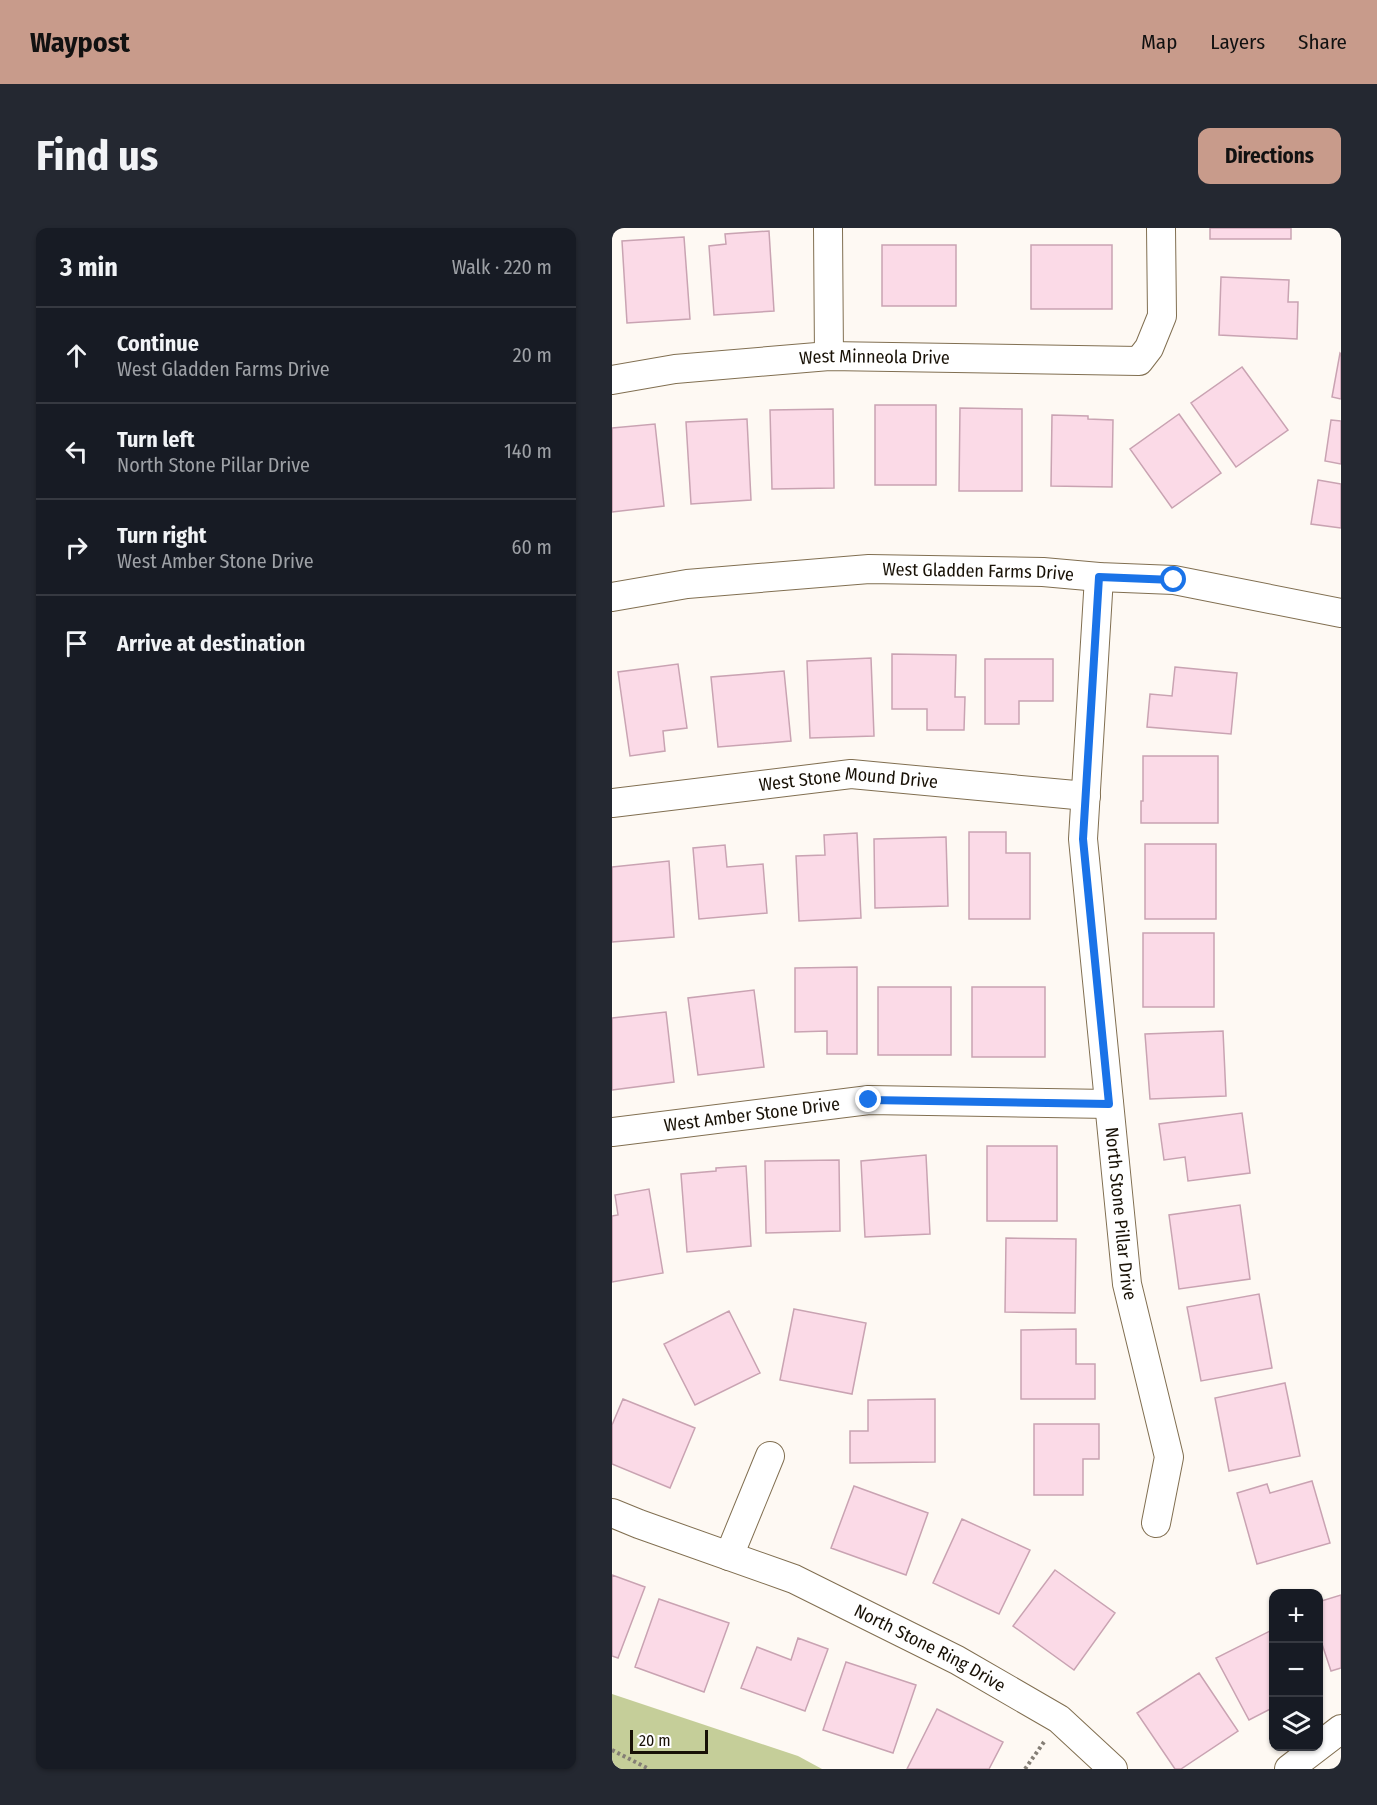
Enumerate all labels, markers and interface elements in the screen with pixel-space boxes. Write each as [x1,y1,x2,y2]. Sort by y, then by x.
text: Waypost [30,26,130,59]
text: Map [1141,29,1177,55]
text: Layers [1210,29,1265,55]
text: Share [1298,29,1347,55]
button: Directions [1198,128,1341,184]
text: Find us [36,131,158,181]
text: 3 min [60,252,118,283]
text: Walk · 220 m [452,255,552,279]
text: Continue [117,330,199,357]
icon: ahead [60,339,93,372]
text: 20 m [513,343,552,367]
street label: West Minneola Drive [798,345,950,369]
text: West Gladden Farms Drive [117,357,330,381]
text: Turn left [117,426,195,453]
icon: left [60,435,93,468]
text: 140 m [504,439,552,463]
text: North Stone Pillar Drive [117,453,310,477]
text: Turn right [117,522,206,549]
icon: right [60,531,93,564]
text: 60 m [512,535,552,559]
text: West Amber Stone Drive [117,549,314,573]
street label: West Gladden Farms Drive [882,558,1075,586]
route start [1160,566,1186,592]
icon: arrive [60,627,93,660]
text: Arrive at destination [117,630,305,657]
street label: West Stone Mound Drive [758,762,939,796]
route end [855,1086,881,1112]
street label: West Amber Stone Drive [663,1093,841,1136]
street label: North Stone Pillar Drive [1101,1126,1142,1303]
map controls [1269,1589,1323,1751]
button: + [1269,1589,1323,1643]
street label: North Stone Ring Drive [850,1600,1010,1697]
button: − [1269,1643,1323,1697]
button: layers [1269,1697,1323,1751]
scale bar [630,1727,708,1754]
text: 20 m [639,1731,670,1750]

